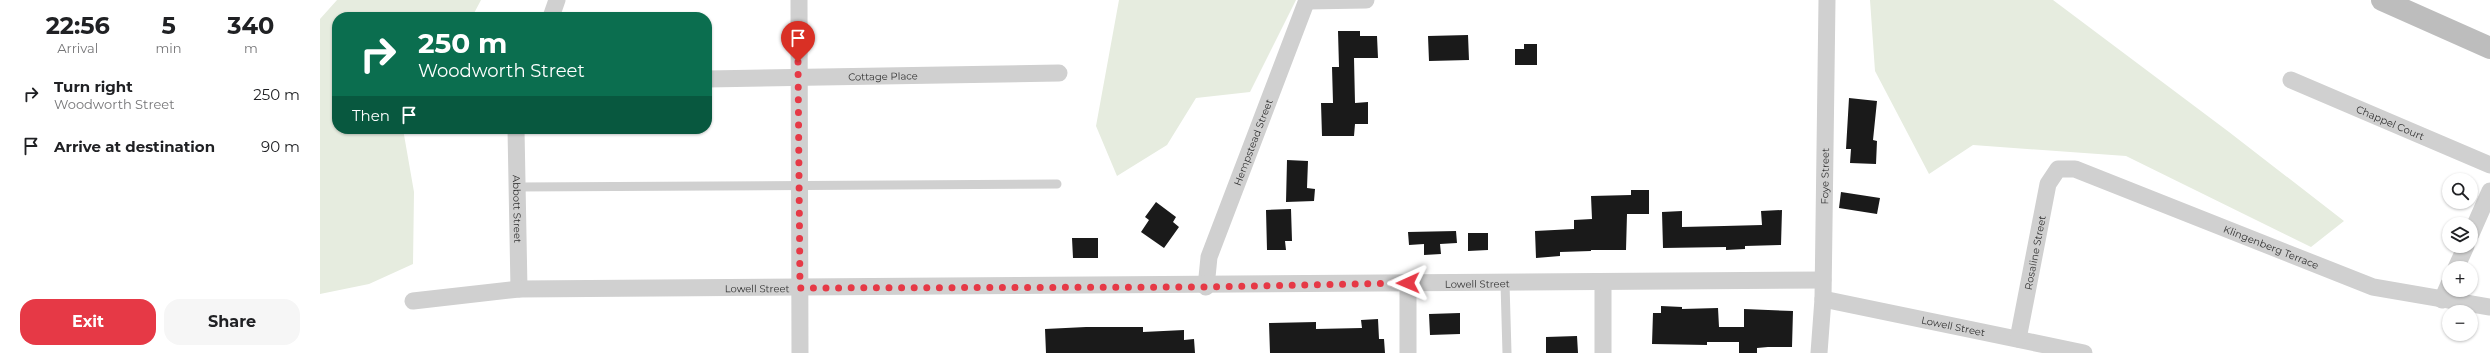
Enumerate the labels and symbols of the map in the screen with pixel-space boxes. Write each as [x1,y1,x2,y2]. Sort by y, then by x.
pin [781,21,815,62]
street label: Cottage Place [848,69,918,84]
street label: Hempstead Street [1231,97,1276,188]
street label: Chappel Court [2354,103,2426,143]
street label: Foye Street [1818,148,1832,205]
street label: Abbott Street [510,175,524,243]
street label: Rosaline Street [2022,214,2049,291]
street label: Klingenberg Terrace [2222,222,2321,272]
position arrow [1387,262,1429,304]
street label: Lowell Street [1445,277,1510,291]
street label: Lowell Street [725,282,790,295]
street label: Lowell Street [1920,313,1986,339]

